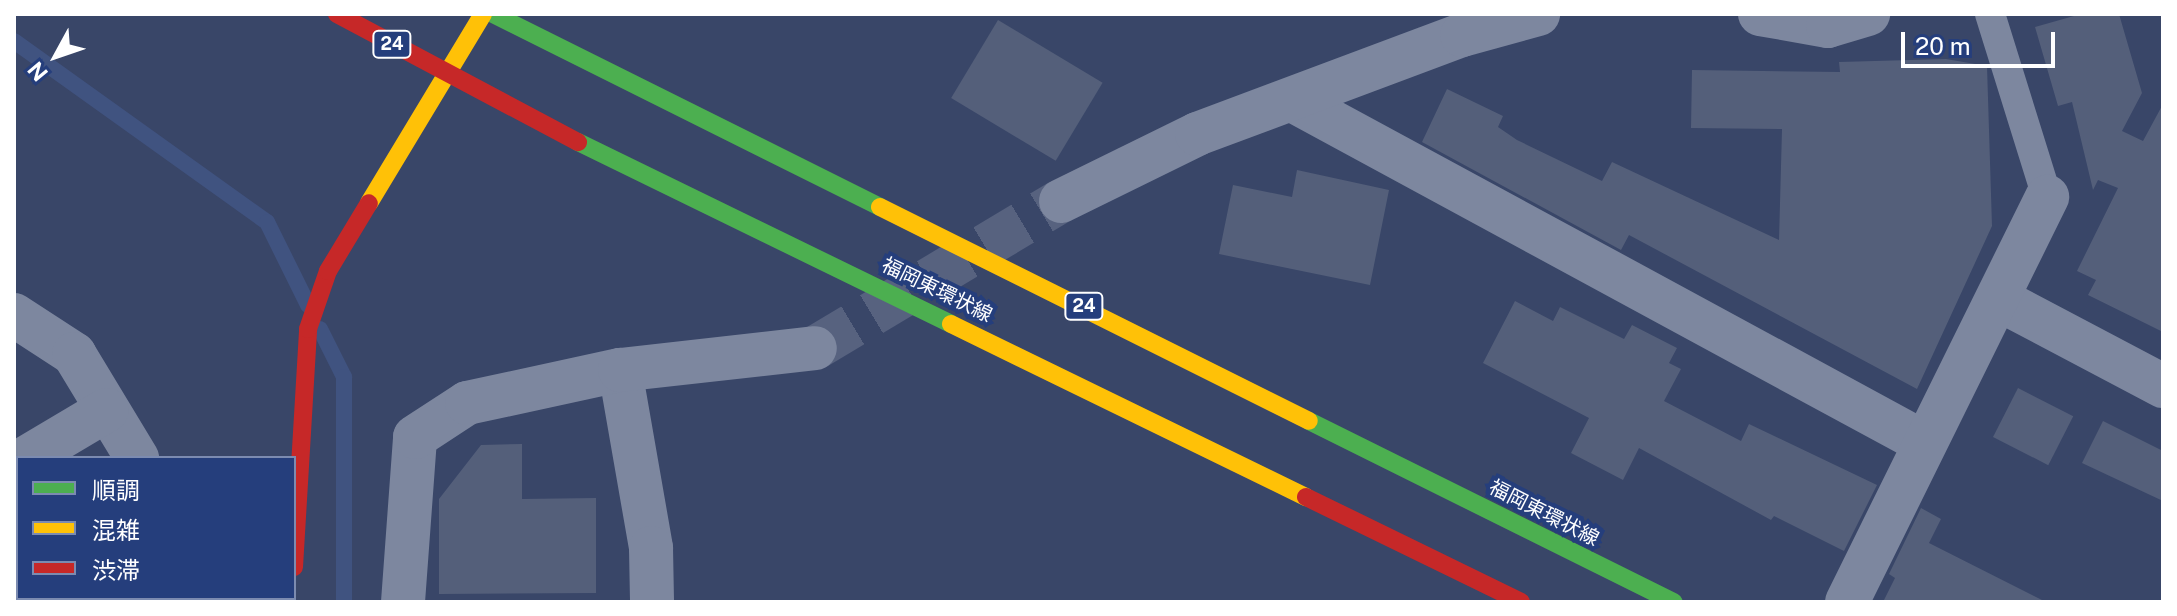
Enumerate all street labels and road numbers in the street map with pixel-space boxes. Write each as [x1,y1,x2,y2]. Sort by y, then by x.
road number: 24 [372,30,412,58]
street label: 福岡東環状線 [878,253,996,327]
road number: 24 [1064,292,1104,320]
street label: 福岡東環状線 [1485,475,1603,551]

